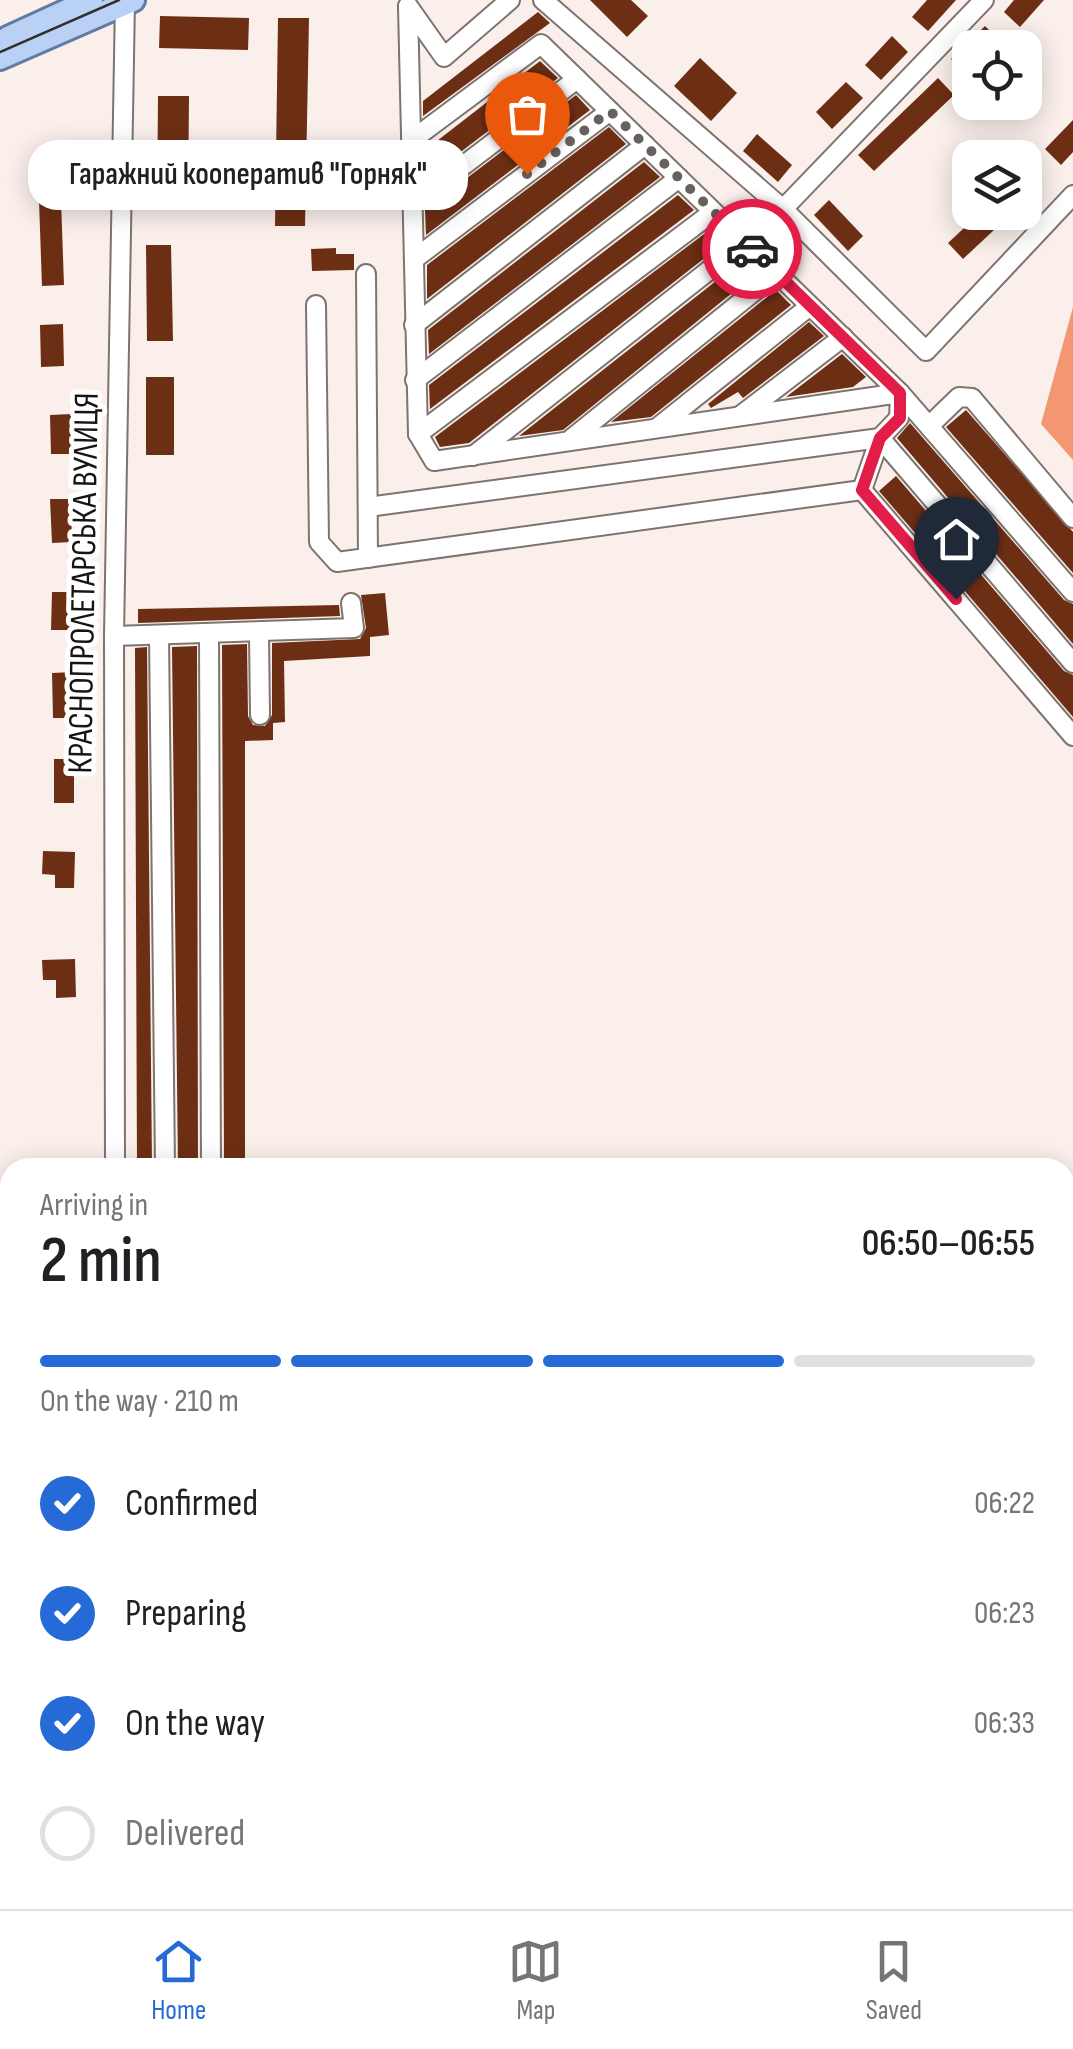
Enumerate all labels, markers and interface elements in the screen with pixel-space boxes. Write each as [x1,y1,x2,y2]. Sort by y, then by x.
map controls [952,30,1042,230]
button: locate [952,30,1042,120]
pin [485,72,570,175]
icon: bag [500,87,555,142]
callout: Гаражний кооператив "Горняк" [27,139,467,209]
button: layers [952,140,1042,230]
text: Гаражний кооператив "Горняк" [69,155,427,194]
courier [702,199,802,299]
icon: car [725,222,780,277]
street label: КРАСНОПРОЛЕТАРСЬКА ВУЛИЦЯ [59,392,109,774]
pin [914,497,999,600]
icon: home [929,512,984,567]
text: Arriving in [40,1186,148,1225]
text: 06:50–06:55 [862,1221,1035,1266]
text: 2 min [40,1223,162,1301]
text: On the way · 210 m [40,1382,239,1421]
icon: check [40,1476,95,1531]
text: Confirmed [125,1481,258,1526]
text: 06:22 [974,1484,1035,1523]
icon: check [40,1586,95,1641]
text: Preparing [125,1591,246,1636]
text: 06:23 [974,1594,1035,1633]
icon: check [40,1696,95,1751]
text: On the way [125,1701,265,1746]
text: 06:33 [974,1704,1035,1743]
text: Delivered [125,1811,245,1856]
tab: Home [151,1934,206,2027]
tab: Map [508,1934,563,2027]
tab: Saved [866,1934,922,2027]

